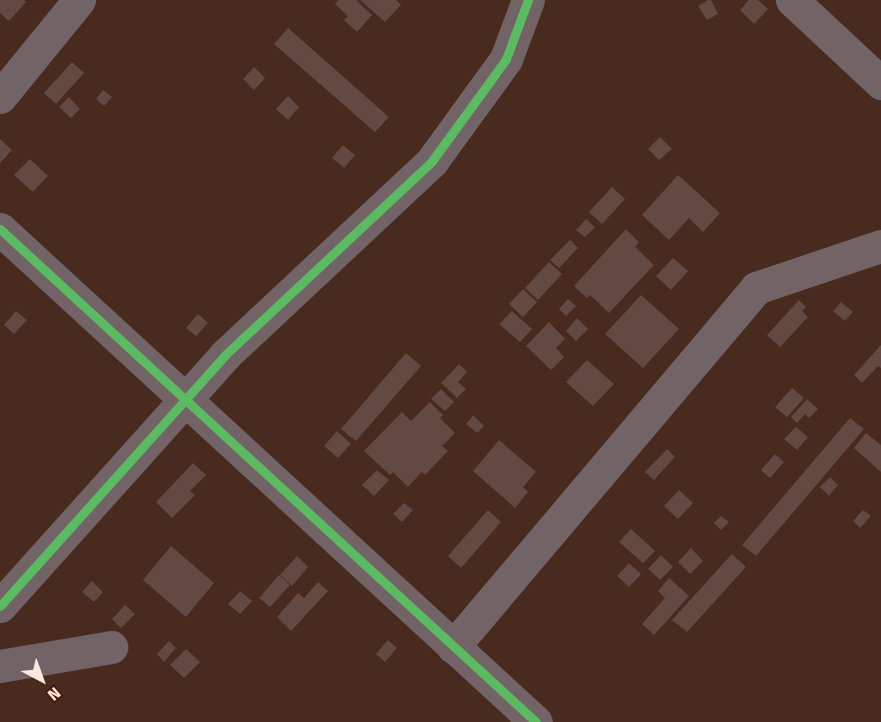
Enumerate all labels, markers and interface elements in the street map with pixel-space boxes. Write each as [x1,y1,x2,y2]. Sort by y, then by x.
north arrow [12,650,72,710]
text: N [44,683,64,705]

